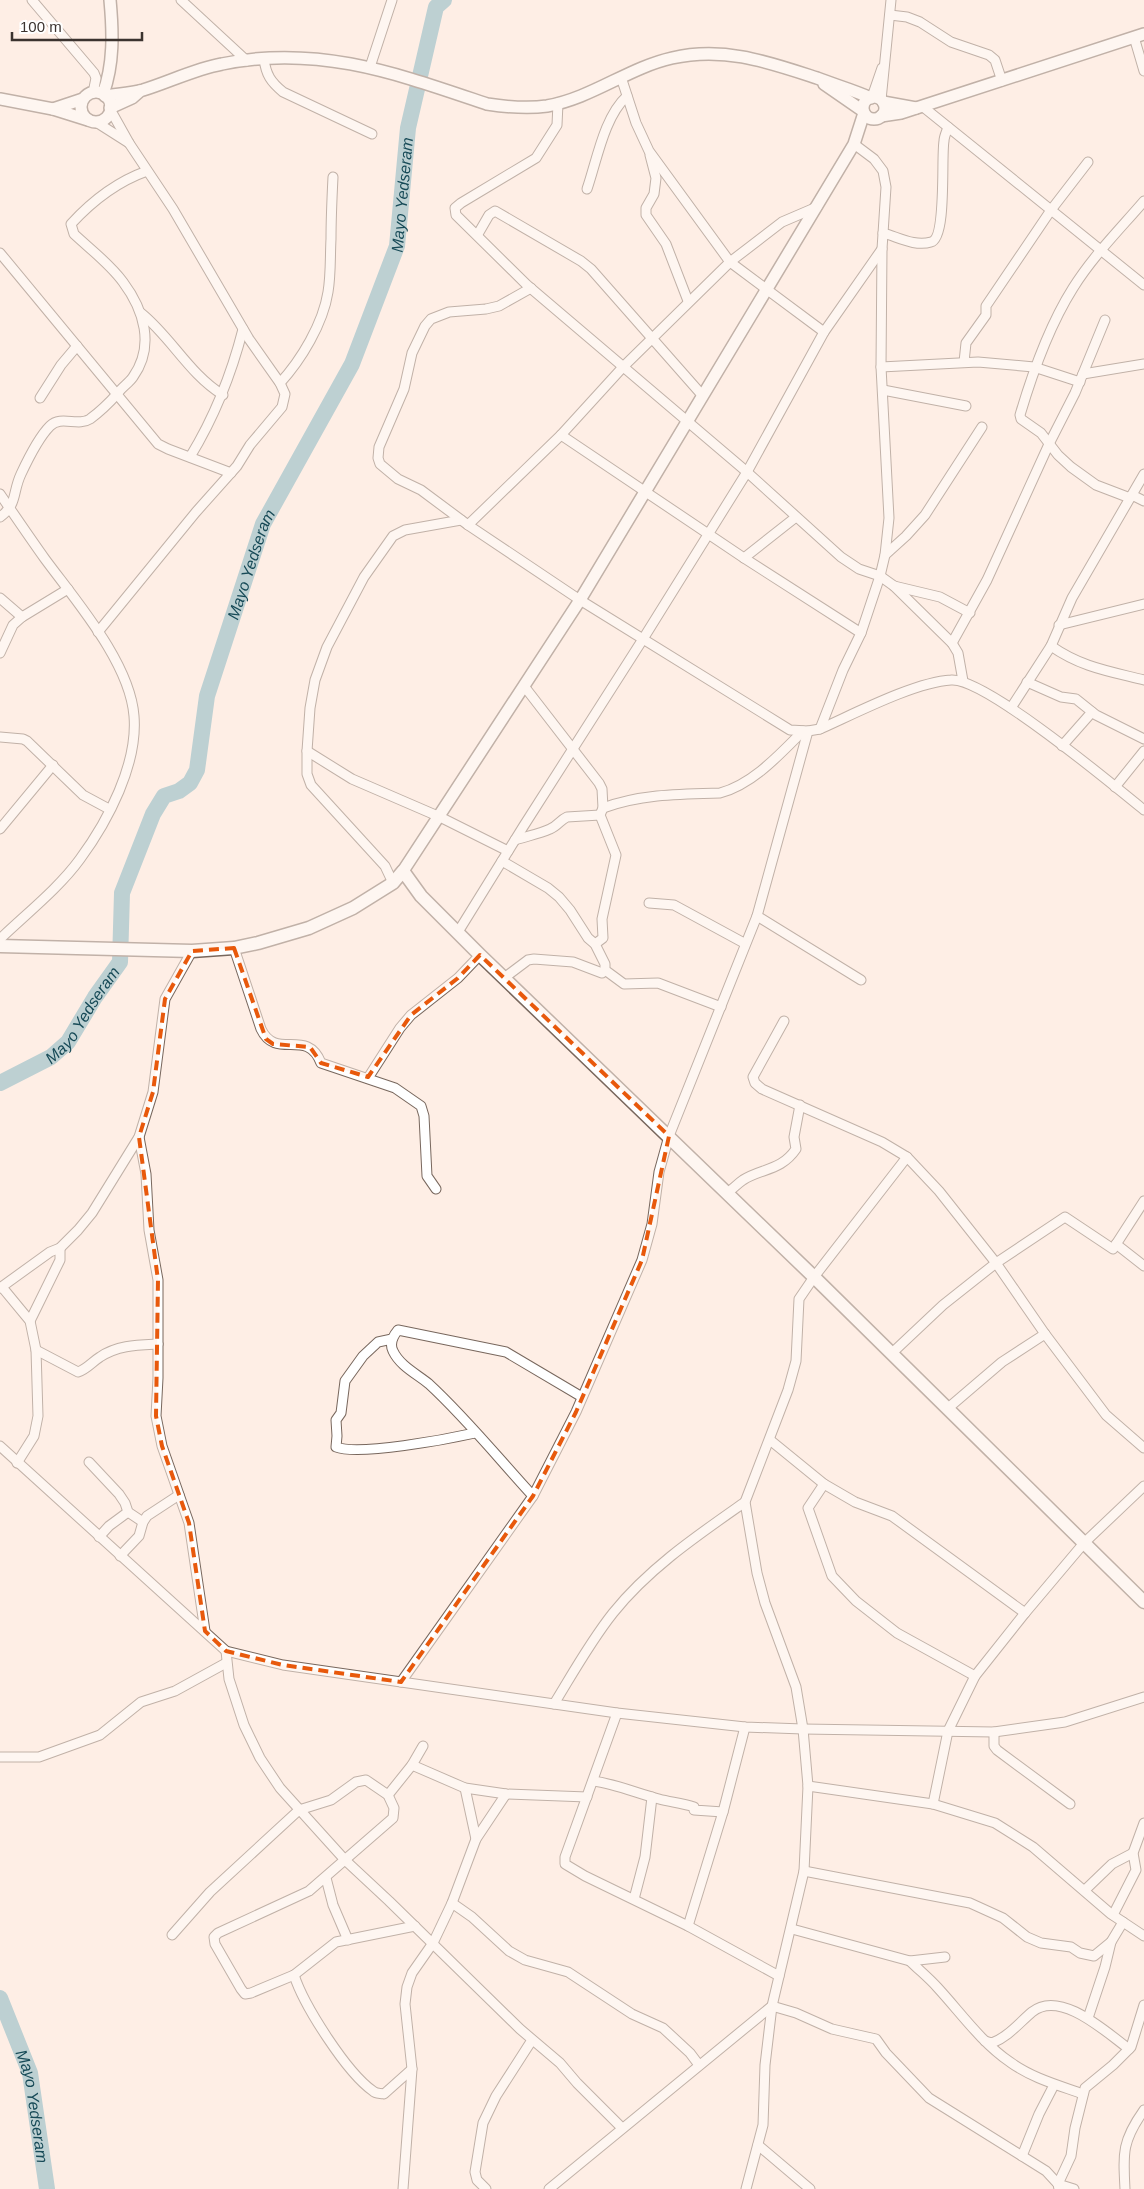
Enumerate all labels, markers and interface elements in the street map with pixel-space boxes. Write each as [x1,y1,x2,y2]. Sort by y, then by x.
scale bar [12,10,142,42]
text: 100 m [20,18,62,35]
water label: Mayo Yedseram [388,137,416,253]
water label: Mayo Yedseram [224,507,278,622]
water label: Mayo Yedseram [42,964,123,1067]
water label: Mayo Yedseram [13,2047,51,2164]

